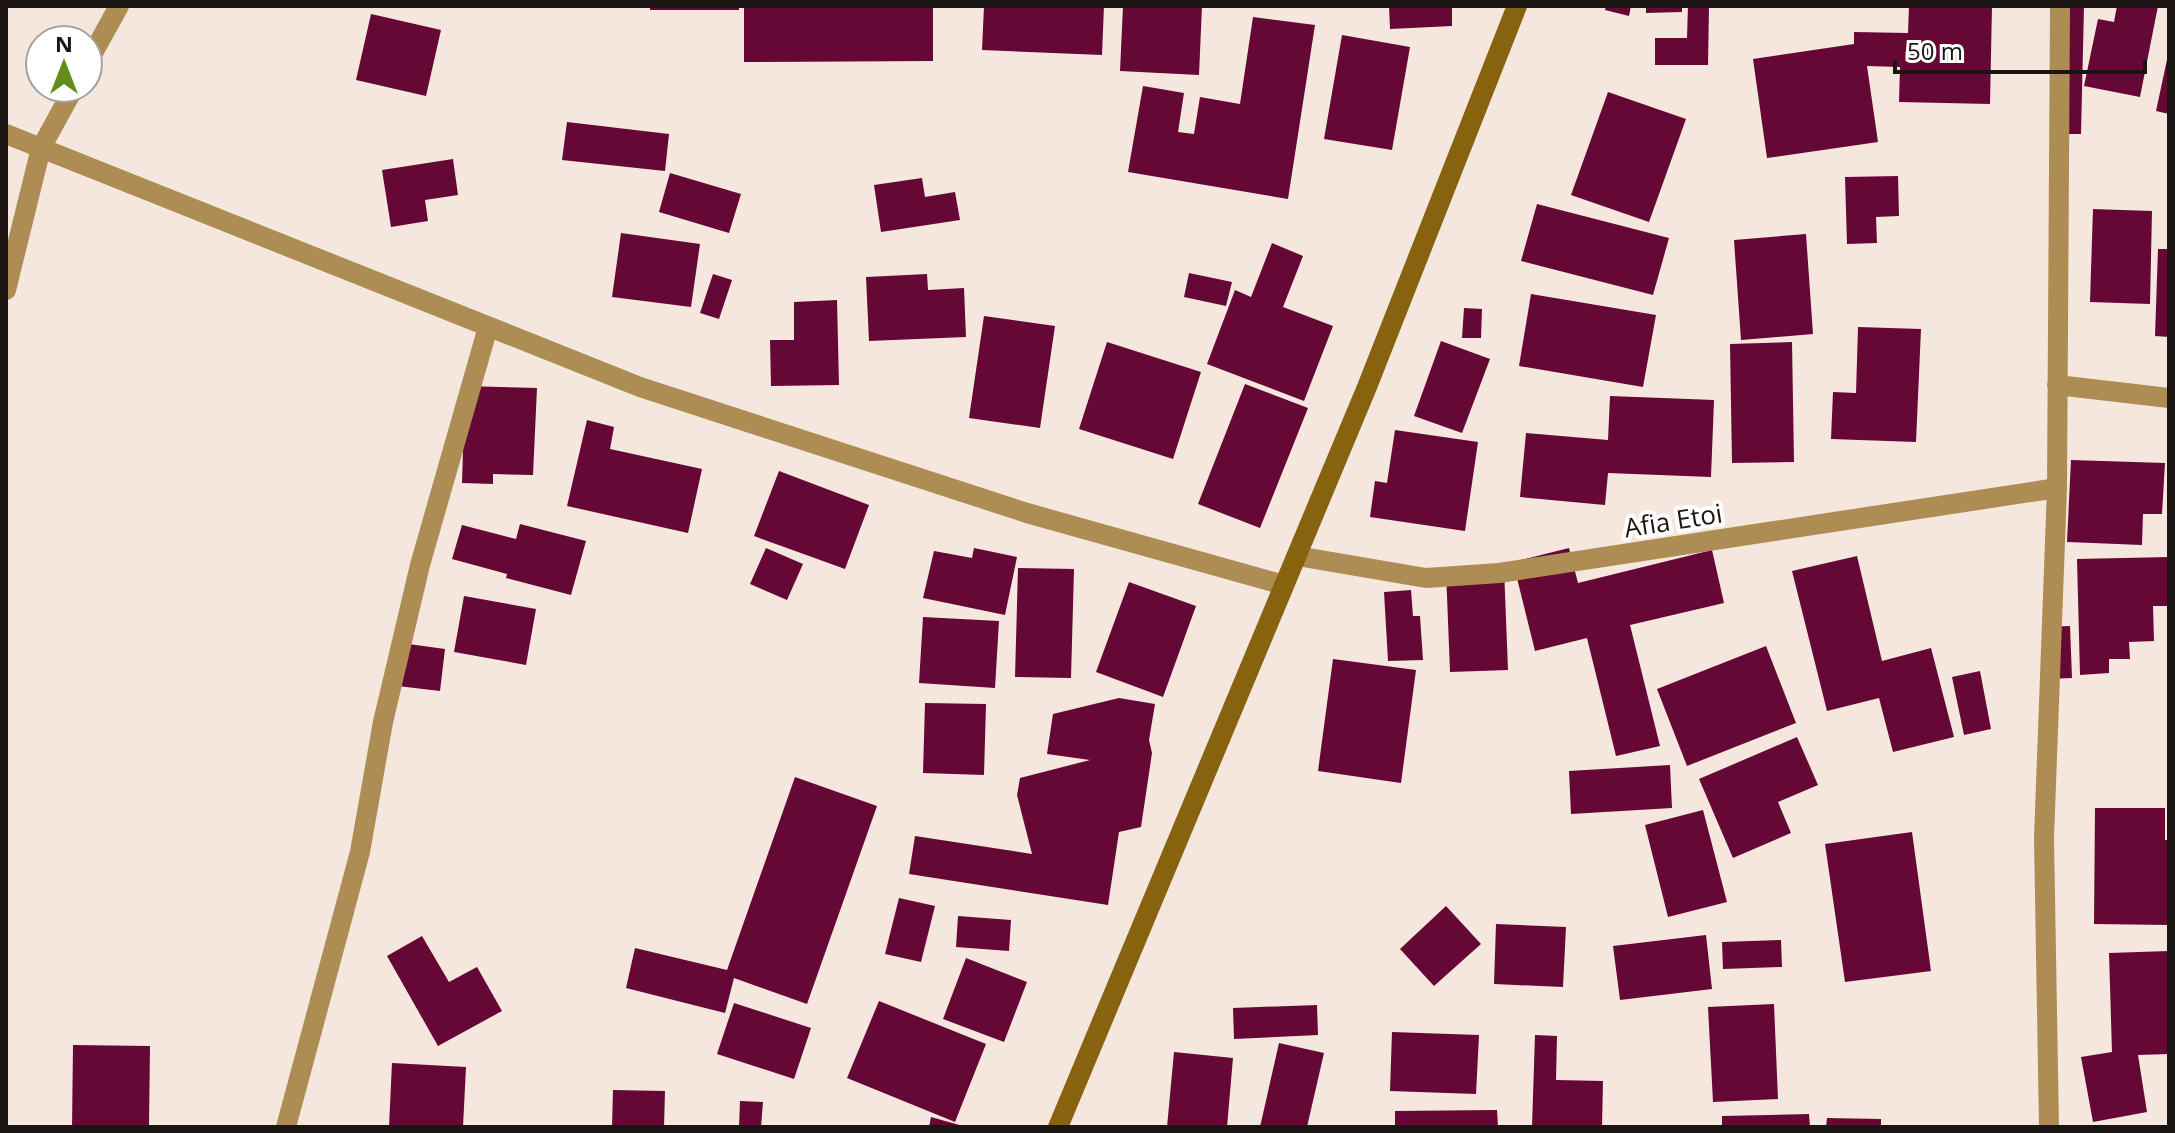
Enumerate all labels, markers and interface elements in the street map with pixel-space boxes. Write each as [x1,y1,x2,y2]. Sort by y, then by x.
north arrow [24,24,104,104]
scale bar [1895,24,2145,74]
text: N [55,28,73,58]
text: 50 m [1907,34,1963,67]
street label: Afia Etoi [1621,494,1725,546]

